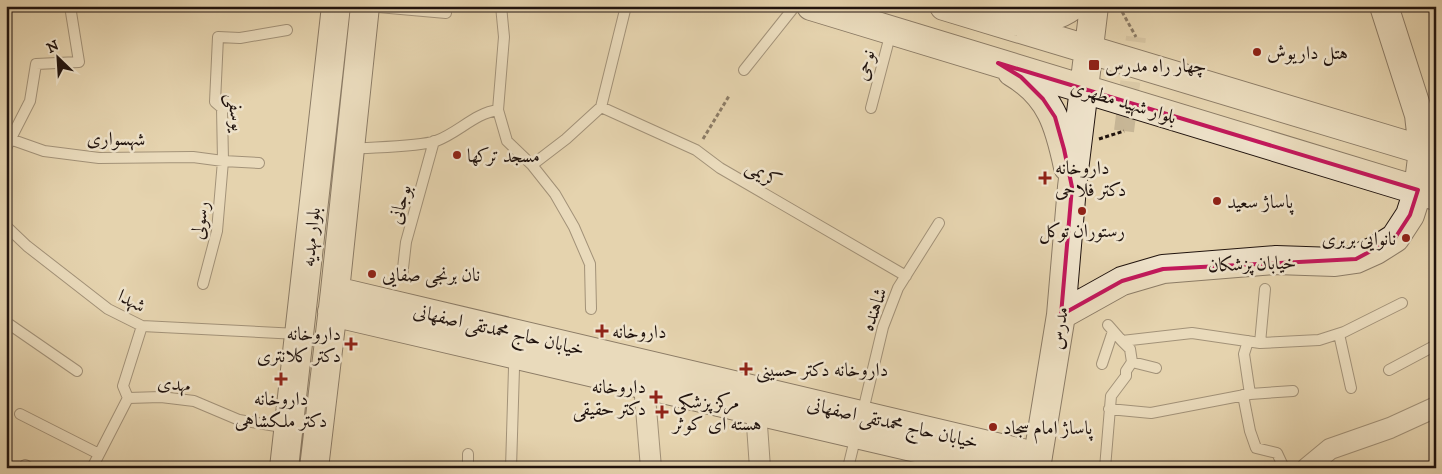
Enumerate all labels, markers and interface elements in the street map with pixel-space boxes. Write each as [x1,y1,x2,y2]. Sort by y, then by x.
north arrow [32,32,82,82]
text: N [44,36,62,58]
place label: هتل داریوش [1267,42,1348,66]
marker: هتل داریوش [1251,46,1263,58]
street label: نوحی [850,47,881,83]
place label: چهار راه مدرس [1105,55,1206,78]
marker: چهار راه مدرس [1087,58,1101,72]
street label: بلوار شهید مطهری [1068,75,1179,129]
street label: یوسفی [221,92,249,134]
street label: شهسواری [86,127,146,152]
place label: مسجد ترکها [467,145,540,168]
marker: مسجد ترکها [451,149,463,161]
street label: کریمی [741,155,785,194]
place label: داروخانه دکتر فلاحی [1055,157,1126,202]
marker: داروخانه دکتر فلاحی [1039,172,1051,184]
street label: بوجانی [384,182,417,227]
place label: پاساژ سعید [1227,191,1294,215]
marker: پاساژ سعید [1211,195,1223,207]
street label: رسولی [186,199,215,241]
marker: رستوران توکل [1076,205,1088,217]
street label: بلوار مهدیه [297,206,326,268]
place label: رستوران توکل [1039,220,1125,244]
place label: نانوایی بربری [1322,228,1396,252]
marker: نانوایی بربری [1400,232,1412,244]
street label: خیابان پزشکان [1207,251,1297,278]
place label: نان برنجی صفایی [382,264,480,288]
marker: نان برنجی صفایی [366,268,378,280]
street label: شهدا [113,285,149,318]
street label: شاهنده [856,285,893,334]
street label: خیابان حاج محمدتقی اصفهانی [410,300,586,366]
street label: مدرس [1045,305,1074,351]
place label: داروخانه [612,321,667,344]
place label: داروخانه دکتر کلانتری [257,323,341,368]
marker: داروخانه [596,325,608,337]
marker: داروخانه دکتر کلانتری [345,338,357,350]
place label: داروخانه دکتر حسینی [756,359,888,383]
marker: داروخانه دکتر حسینی [740,363,752,375]
street label: مهدی [156,371,192,398]
marker: داروخانه دکتر ملکشاهی [275,373,287,385]
place label: داروخانه دکتر حقیقی [573,376,646,422]
place label: داروخانه دکتر ملکشاهی [235,388,327,433]
marker: داروخانه دکتر حقیقی [650,391,662,403]
place label: مرکز پزشکی هسته ای کوثر [671,391,762,436]
street label: خیابان حاج محمدتقی اصفهانی [804,393,980,459]
marker: مرکز پزشکی هسته ای کوثر [655,405,669,419]
place label: پاساژ امام سجاد [1003,417,1094,444]
marker: پاساژ امام سجاد [987,421,999,433]

